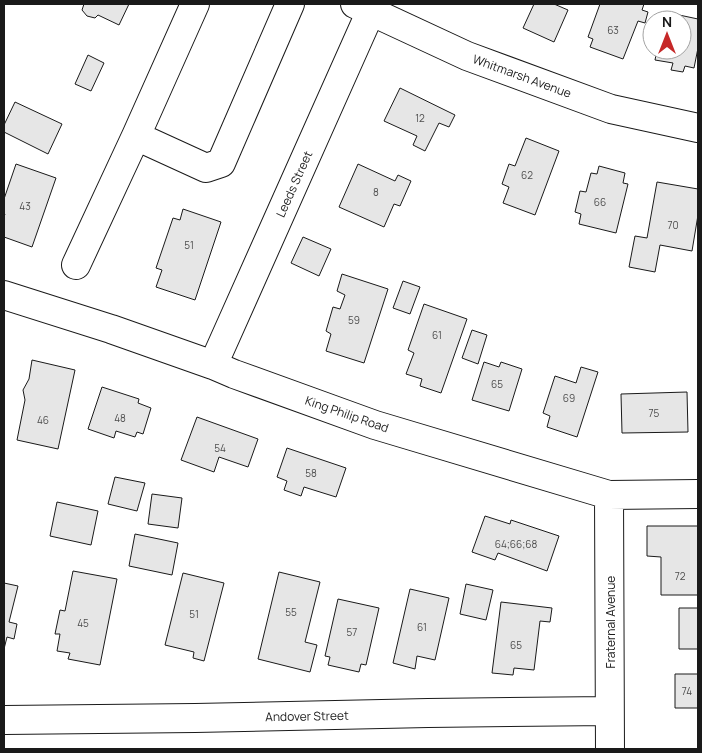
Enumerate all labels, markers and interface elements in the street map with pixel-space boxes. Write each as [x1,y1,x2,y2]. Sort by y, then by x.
north arrow [642,10,692,60]
text: N [662,12,672,31]
house number: 63 [607,23,619,37]
street label: Whitmarsh Avenue [470,50,574,102]
house number: 12 [415,111,425,125]
street label: Leeds Street [272,148,316,220]
house number: 62 [521,168,533,182]
house number: 8 [373,185,379,199]
house number: 66 [594,195,606,209]
house number: 43 [19,199,31,213]
house number: 70 [667,218,679,232]
house number: 51 [184,238,194,252]
house number: 59 [348,313,360,327]
house number: 61 [432,328,442,342]
house number: 65 [491,377,503,391]
house number: 69 [563,391,575,405]
street label: King Philip Road [303,392,391,436]
house number: 75 [649,406,660,420]
house number: 48 [114,411,126,425]
house number: 46 [37,413,49,427]
house number: 54 [214,441,226,455]
house number: 58 [305,466,317,480]
house number: 64;66;68 [495,537,538,551]
house number: 72 [675,569,686,583]
street label: Fraternal Avenue [602,576,619,668]
house number: 55 [285,605,297,619]
house number: 51 [189,607,199,621]
house number: 45 [77,616,89,630]
house number: 61 [417,620,427,634]
house number: 57 [347,625,357,639]
house number: 65 [510,638,522,652]
house number: 74 [682,684,692,698]
street label: Andover Street [265,707,349,725]

